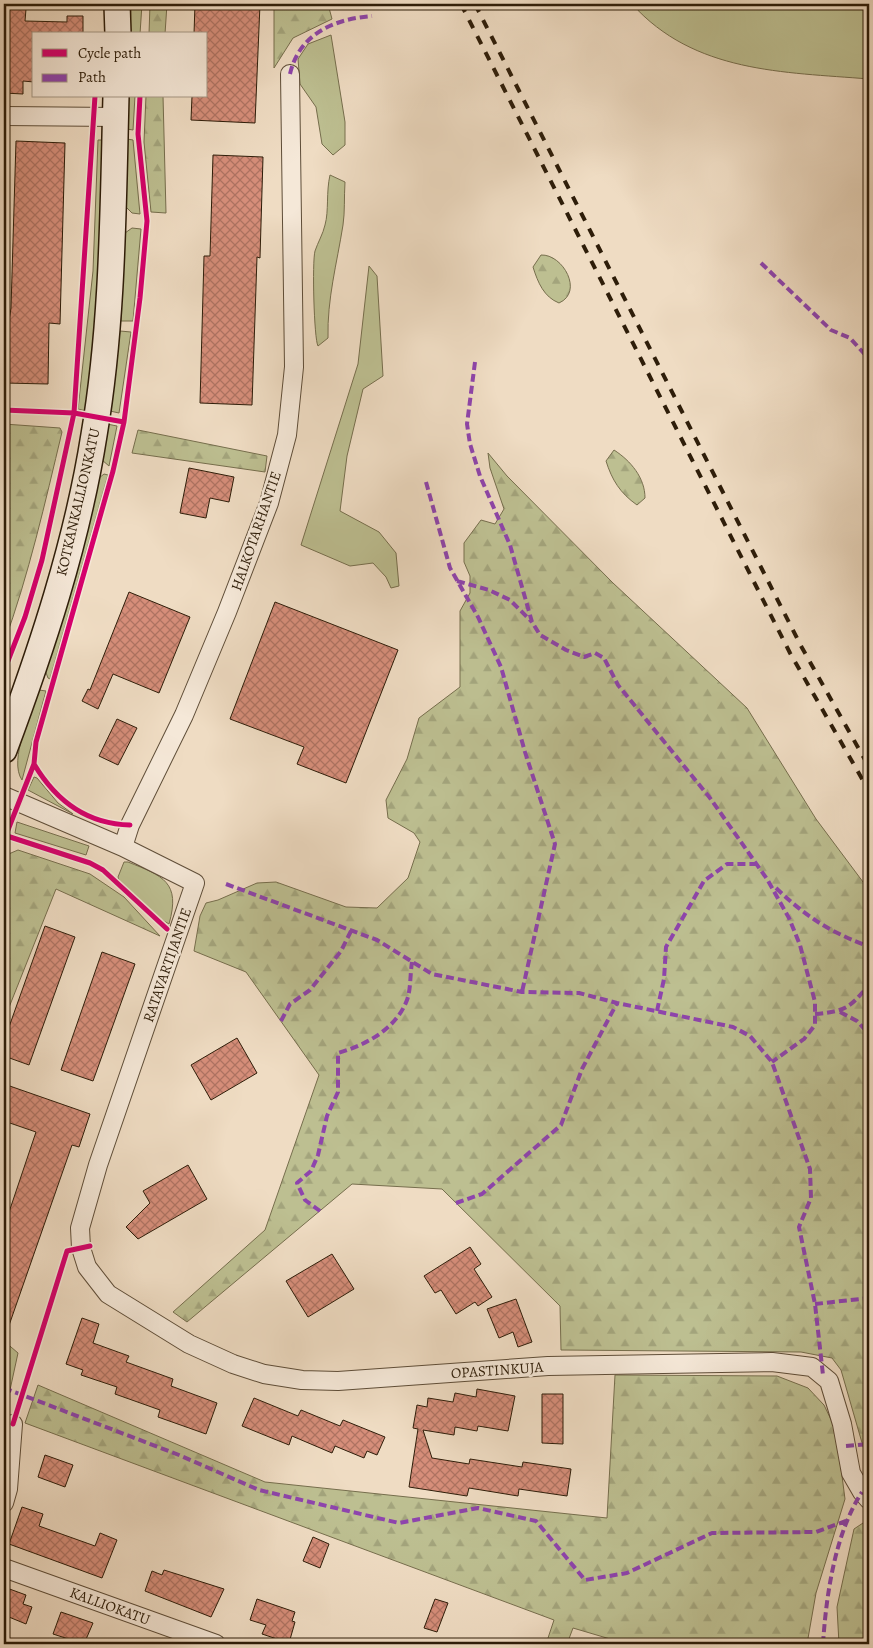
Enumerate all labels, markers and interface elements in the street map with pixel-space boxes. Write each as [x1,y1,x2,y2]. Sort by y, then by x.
legend [32,32,208,98]
text: Cycle path [78,43,141,63]
text: Path [78,67,106,87]
street label: KOTKANKALLIONKATU [51,426,105,578]
street label: HALKOTARHANTIE [226,469,286,593]
street label: RATAVARTIJANTIE [138,905,196,1025]
street label: OPASTINKUJA [450,1357,544,1383]
street label: KALLIOKATU [67,1582,153,1630]

